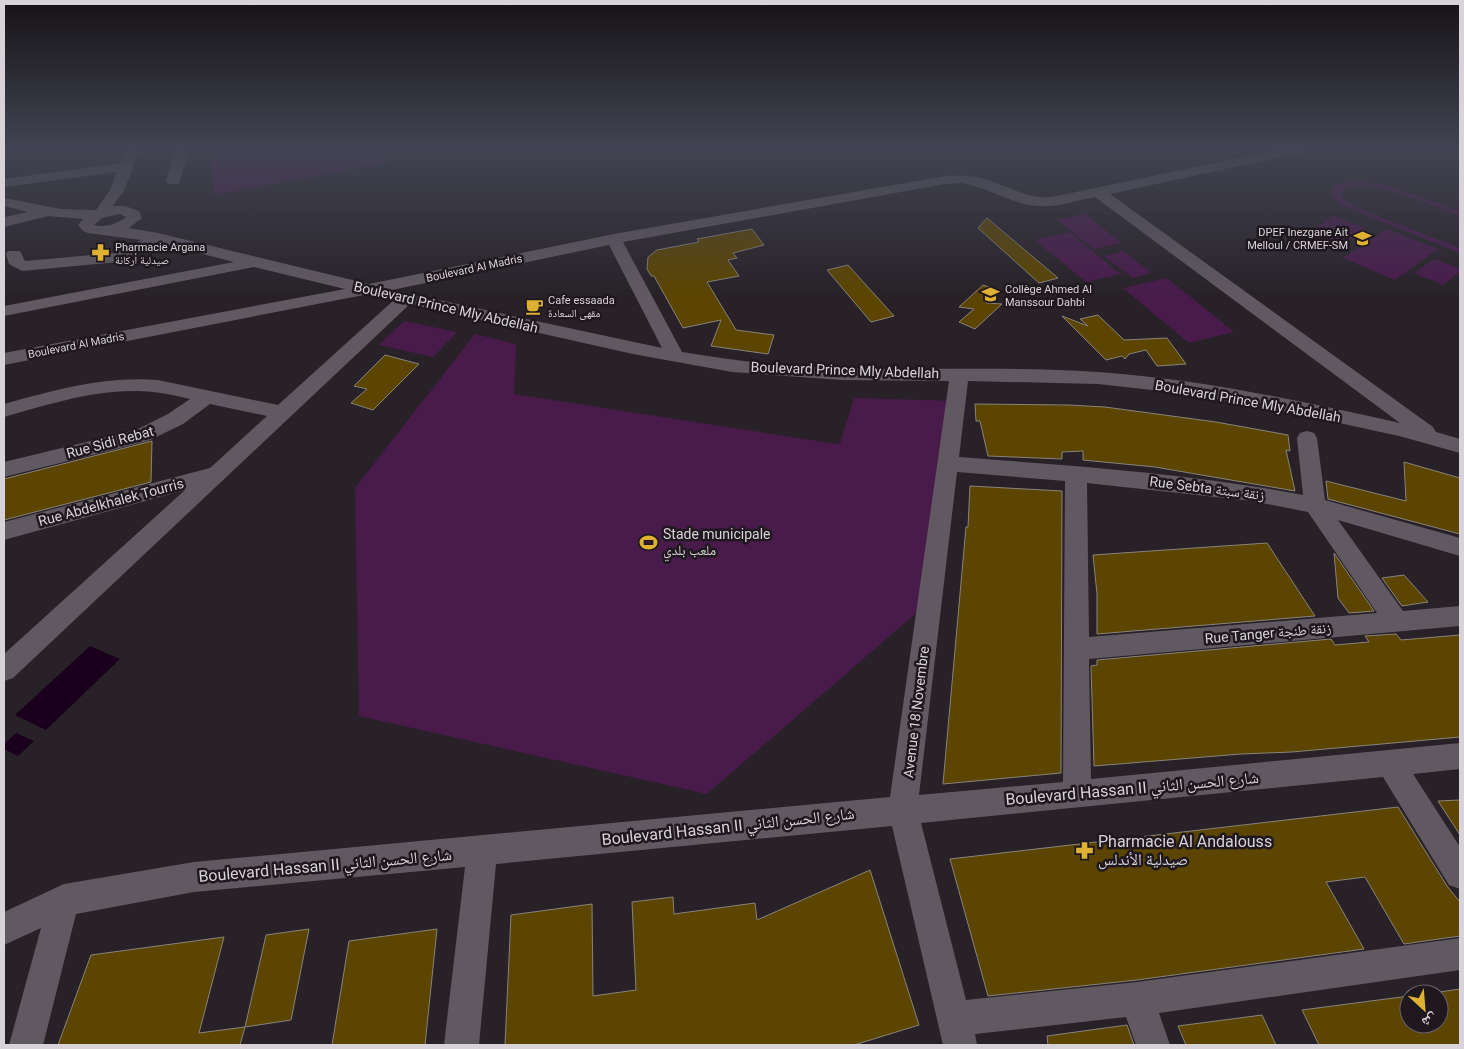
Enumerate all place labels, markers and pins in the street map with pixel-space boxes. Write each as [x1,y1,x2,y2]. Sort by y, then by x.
place label: DPEF Inezgane Ait Melloul / CRMEF-SM [1247,226,1348,252]
school or university icon: DPEF Inezgane Ait Melloul / CRMEF-SM [1352,228,1372,248]
place label: Pharmacie Argana صيدلية أركانة [115,241,205,267]
pharmacy icon: Pharmacie Argana صيدلية أركانة [91,243,111,263]
place label: Collège Ahmed Al Manssour Dahbi [1005,283,1092,309]
school or university icon: Collège Ahmed Al Manssour Dahbi [981,285,1001,305]
place label: Cafe essaada مقهى السعادة [548,294,615,320]
cafe icon: Cafe essaada مقهى السعادة [524,296,544,316]
place label: Stade municipale ملعب بلدي [663,526,770,562]
sports icon: Stade municipale ملعب بلدي [639,532,659,552]
place label: Pharmacie Al Andalouss صيدلية الأندلس [1098,832,1272,870]
pharmacy icon: Pharmacie Al Andalouss صيدلية الأندلس [1074,840,1094,860]

